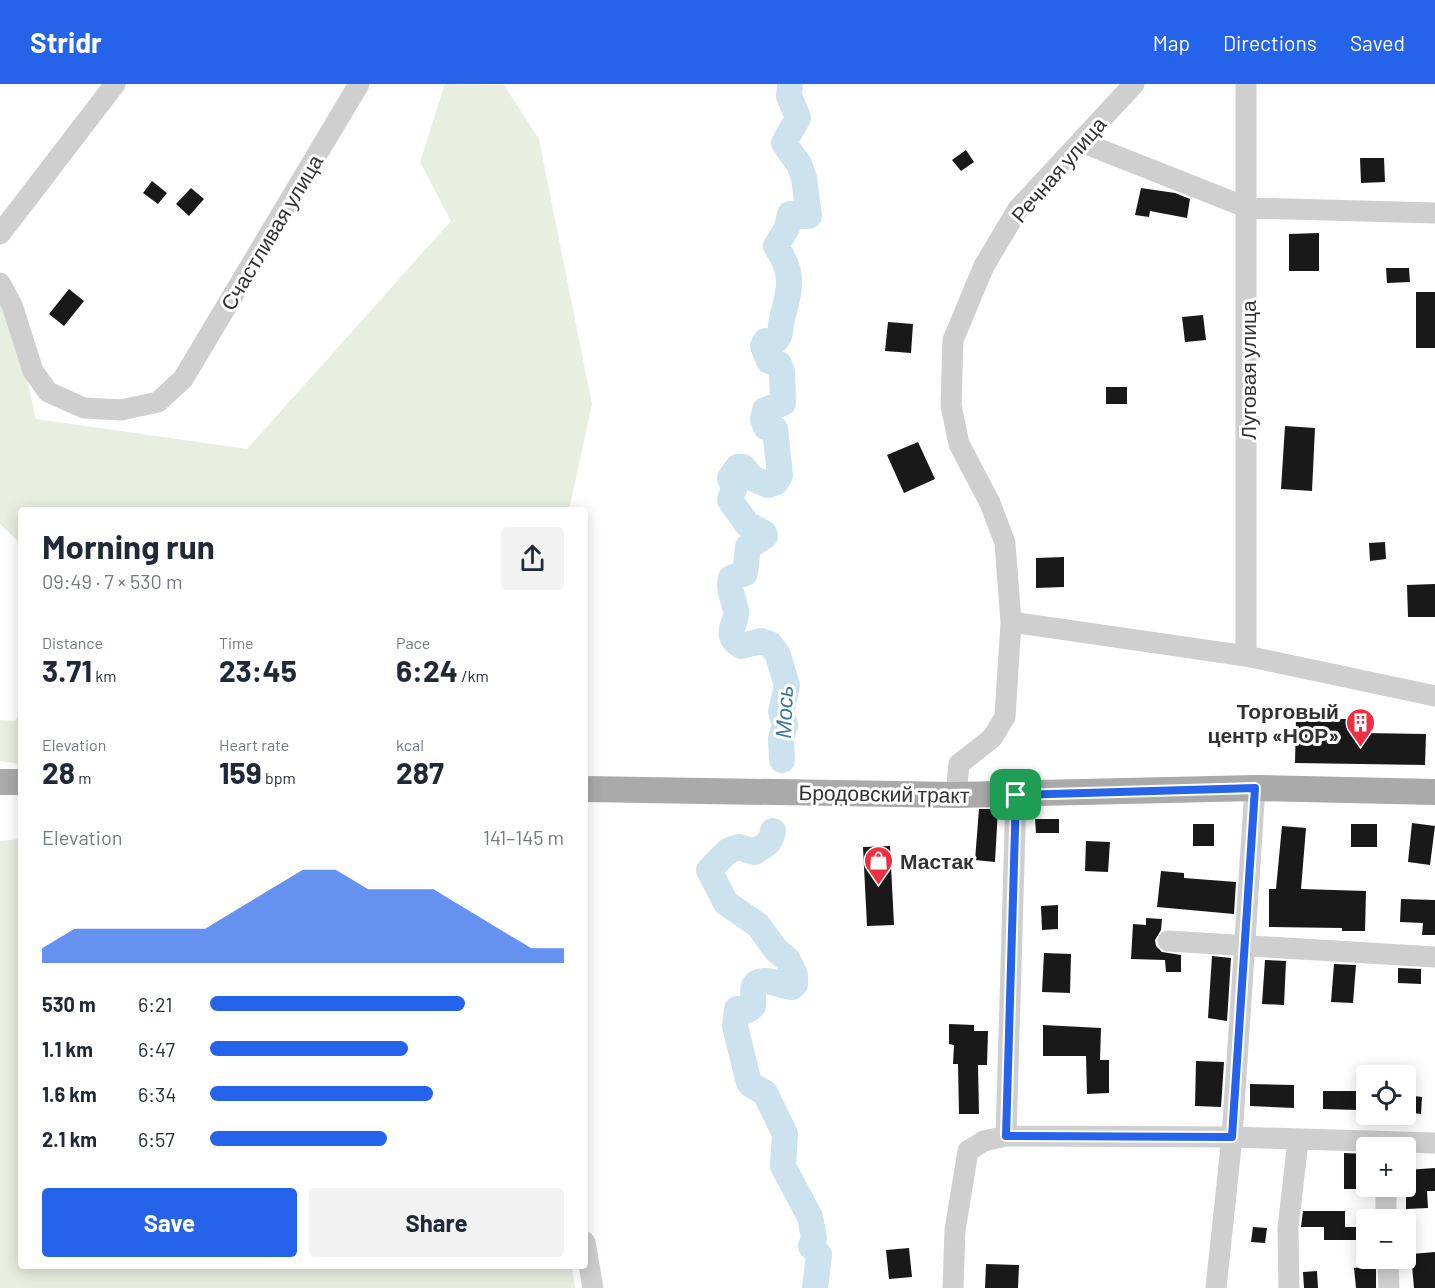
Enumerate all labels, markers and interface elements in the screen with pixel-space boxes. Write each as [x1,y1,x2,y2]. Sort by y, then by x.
text: Stridr [30,25,102,59]
text: Map [1153,30,1190,55]
text: Directions [1223,30,1317,55]
text: Saved [1350,30,1405,55]
street label: Речная улица [1005,111,1111,227]
street label: Счастливая улица [215,149,327,314]
street label: Луговая улица [1235,300,1260,440]
text: Morning run [42,526,215,566]
button: share [501,527,564,590]
text: 09:49 · 7 × 530 m [42,569,182,593]
text: Distance [42,633,103,652]
text: Time [219,633,254,652]
text: Pace [396,633,430,652]
text: 3.71 [42,652,92,688]
text: 23:45 [219,652,297,688]
text: 6:24 [396,652,458,688]
text: km [92,666,116,685]
text: /km [458,666,489,685]
water label: Мось [769,685,797,739]
place label: Торговый центр «НОР» [1208,698,1339,747]
building icon: Торговый центр «НОР» [1344,706,1376,748]
text: Elevation [42,735,106,754]
text: Heart rate [219,735,289,754]
text: kcal [396,735,424,754]
text: 28 [42,754,75,790]
text: 159 [219,754,262,790]
text: 287 [396,754,444,790]
text: m [75,768,91,787]
text: bpm [262,768,296,787]
pin [990,769,1041,820]
icon: arrive [999,778,1032,811]
street label: Бродовский тракт [798,779,970,807]
text: Elevation [42,825,123,849]
text: 141–145 m [483,825,564,849]
shop icon: Мастак [863,844,895,886]
place label: Мастак [900,848,974,873]
text: 530 m [42,992,96,1016]
text: 6:21 [138,992,173,1016]
text: 1.1 km [42,1037,93,1061]
text: 6:47 [138,1037,175,1061]
map controls [1356,1065,1416,1269]
button: locate [1356,1065,1416,1125]
text: 1.6 km [42,1082,97,1106]
text: 6:34 [138,1082,176,1106]
text: 2.1 km [42,1127,97,1151]
text: 6:57 [138,1127,175,1151]
button: + [1356,1137,1416,1197]
button: Save [42,1188,297,1257]
button: Share [309,1188,564,1257]
button: − [1356,1209,1416,1269]

